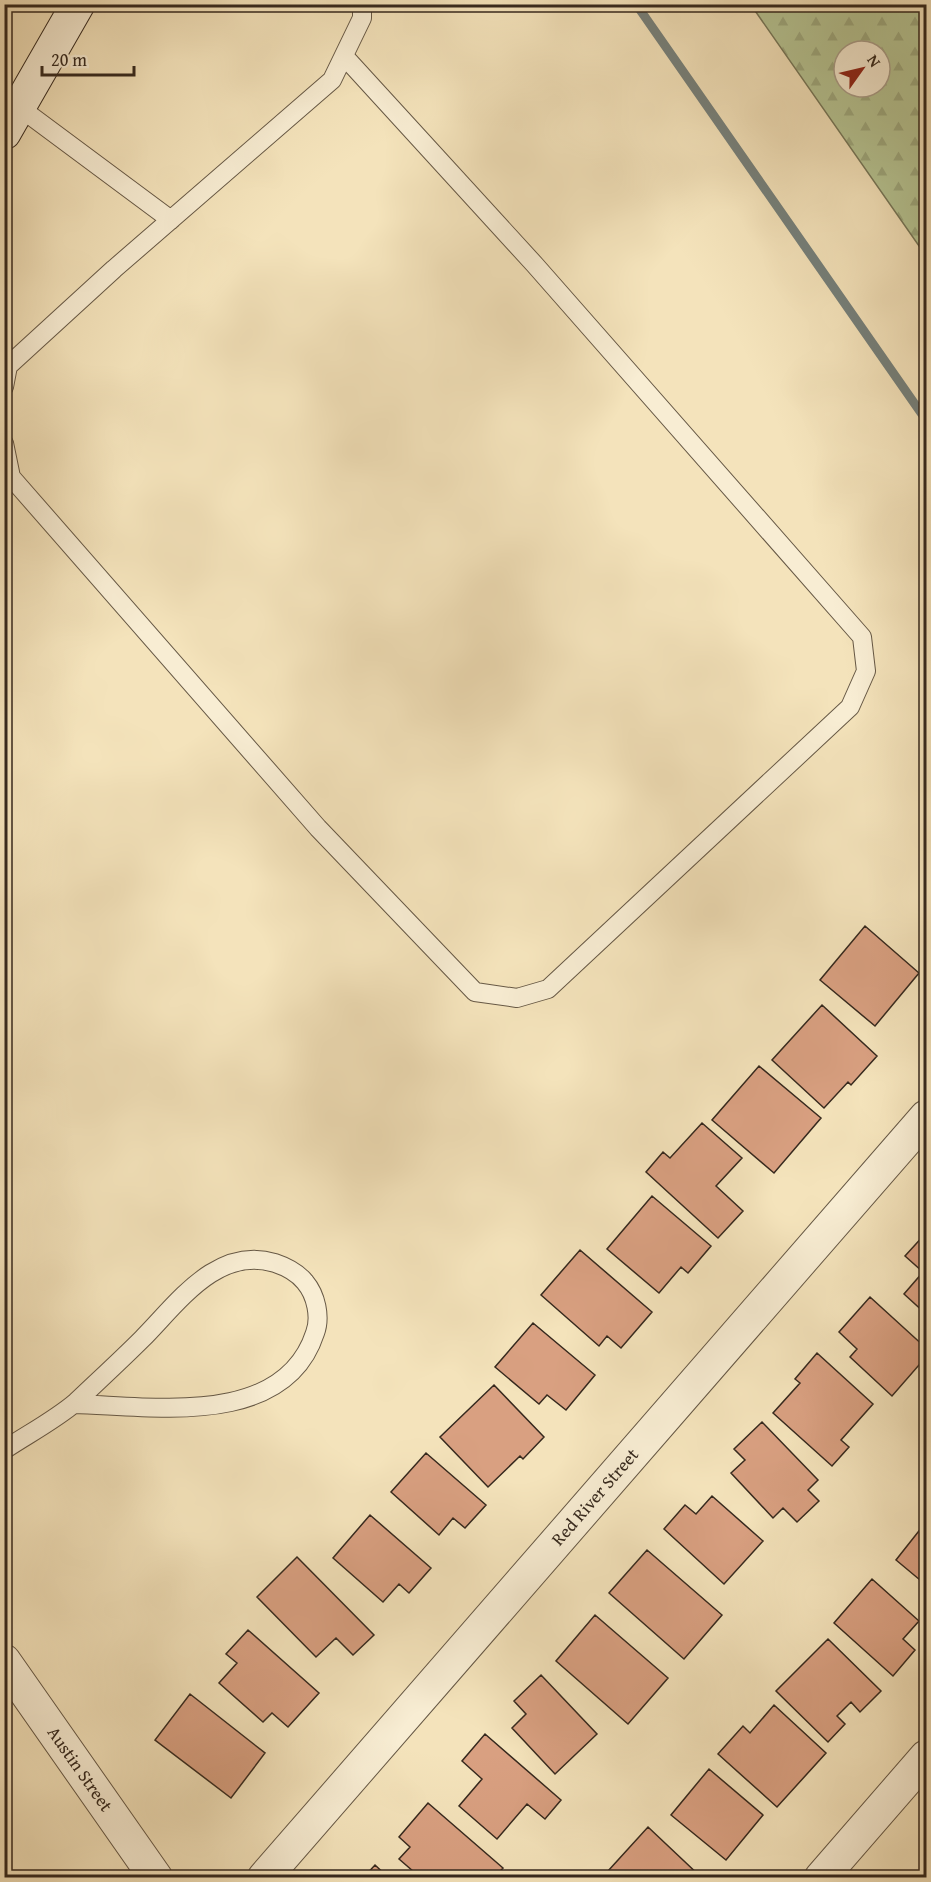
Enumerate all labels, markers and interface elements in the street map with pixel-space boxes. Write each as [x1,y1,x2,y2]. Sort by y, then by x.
scale bar [42,39,134,77]
north arrow [832,39,892,99]
text: 20 m [51,46,87,73]
text: N [861,49,888,72]
street label: Red River Street [545,1441,645,1551]
street label: Austin Street [41,1720,120,1817]

